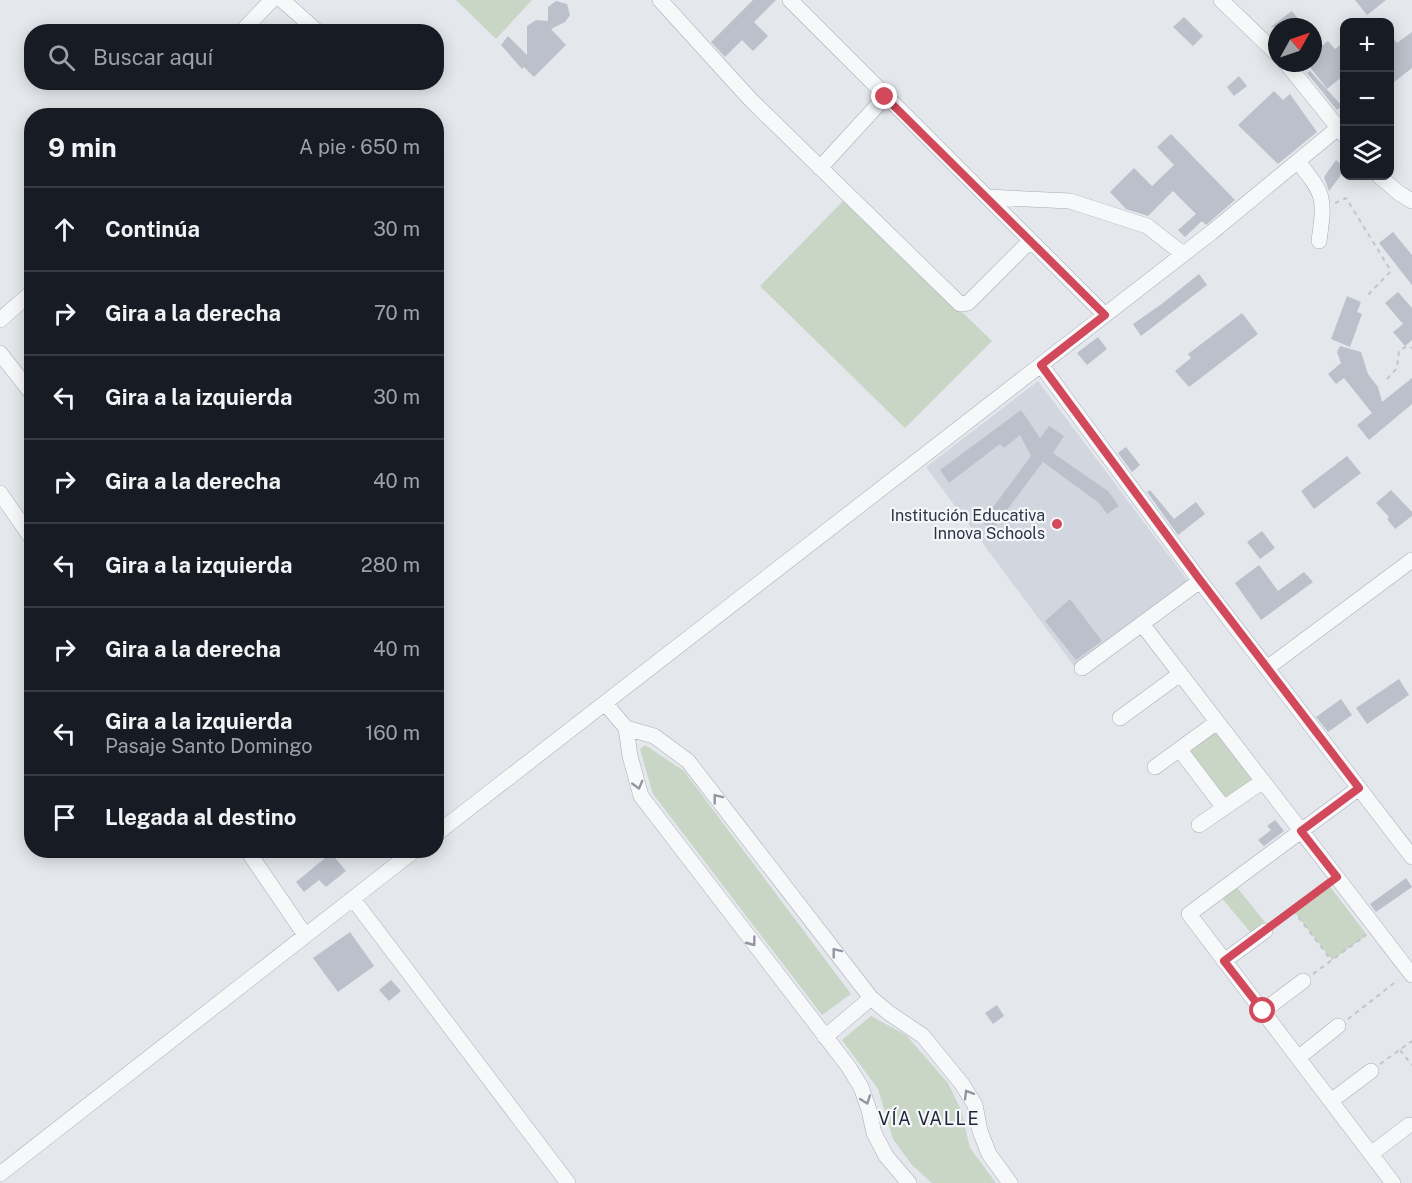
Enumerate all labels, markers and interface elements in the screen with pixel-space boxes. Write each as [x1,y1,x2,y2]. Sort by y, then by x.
north arrow [1268,18,1322,72]
map controls [1340,18,1394,180]
button: + [1340,18,1394,72]
search box [24,24,444,90]
icon: search [45,41,78,74]
text: Buscar aquí [93,44,213,70]
button: − [1340,72,1394,126]
route end [871,83,897,109]
button: layers [1340,126,1394,180]
text: 9 min [48,132,117,163]
text: A pie · 650 m [299,135,420,159]
icon: ahead [48,213,81,246]
text: Continúa [105,216,200,242]
text: 30 m [373,217,420,241]
icon: right [48,297,81,330]
text: Gira a la derecha [105,300,281,326]
text: 70 m [374,301,420,325]
icon: left [48,381,81,414]
text: Gira a la izquierda [105,384,292,410]
text: 30 m [373,385,420,409]
icon: right [48,465,81,498]
text: Gira a la derecha [105,468,281,494]
text: 40 m [373,469,420,493]
place label: Institución Educativa Innova Schools [890,506,1045,543]
marker: Institución Educativa Innova Schools [1050,517,1064,531]
icon: left [48,549,81,582]
text: Gira a la izquierda [105,552,292,578]
text: 280 m [361,553,420,577]
icon: right [48,633,81,666]
text: Gira a la derecha [105,636,281,662]
text: 40 m [373,637,420,661]
text: Gira a la izquierda [105,708,292,734]
icon: left [48,717,81,750]
text: 160 m [365,721,420,745]
text: Pasaje Santo Domingo [105,734,313,758]
one-way arrow [630,780,643,790]
one-way arrow [713,794,724,805]
icon: arrive [48,801,81,834]
text: Llegada al destino [105,804,296,830]
one-way arrow [745,935,756,946]
one-way arrow [832,948,843,959]
route start [1249,997,1275,1023]
one-way arrow [963,1090,975,1100]
one-way arrow [858,1094,871,1105]
district label: VÍA VALLE [878,1107,980,1129]

